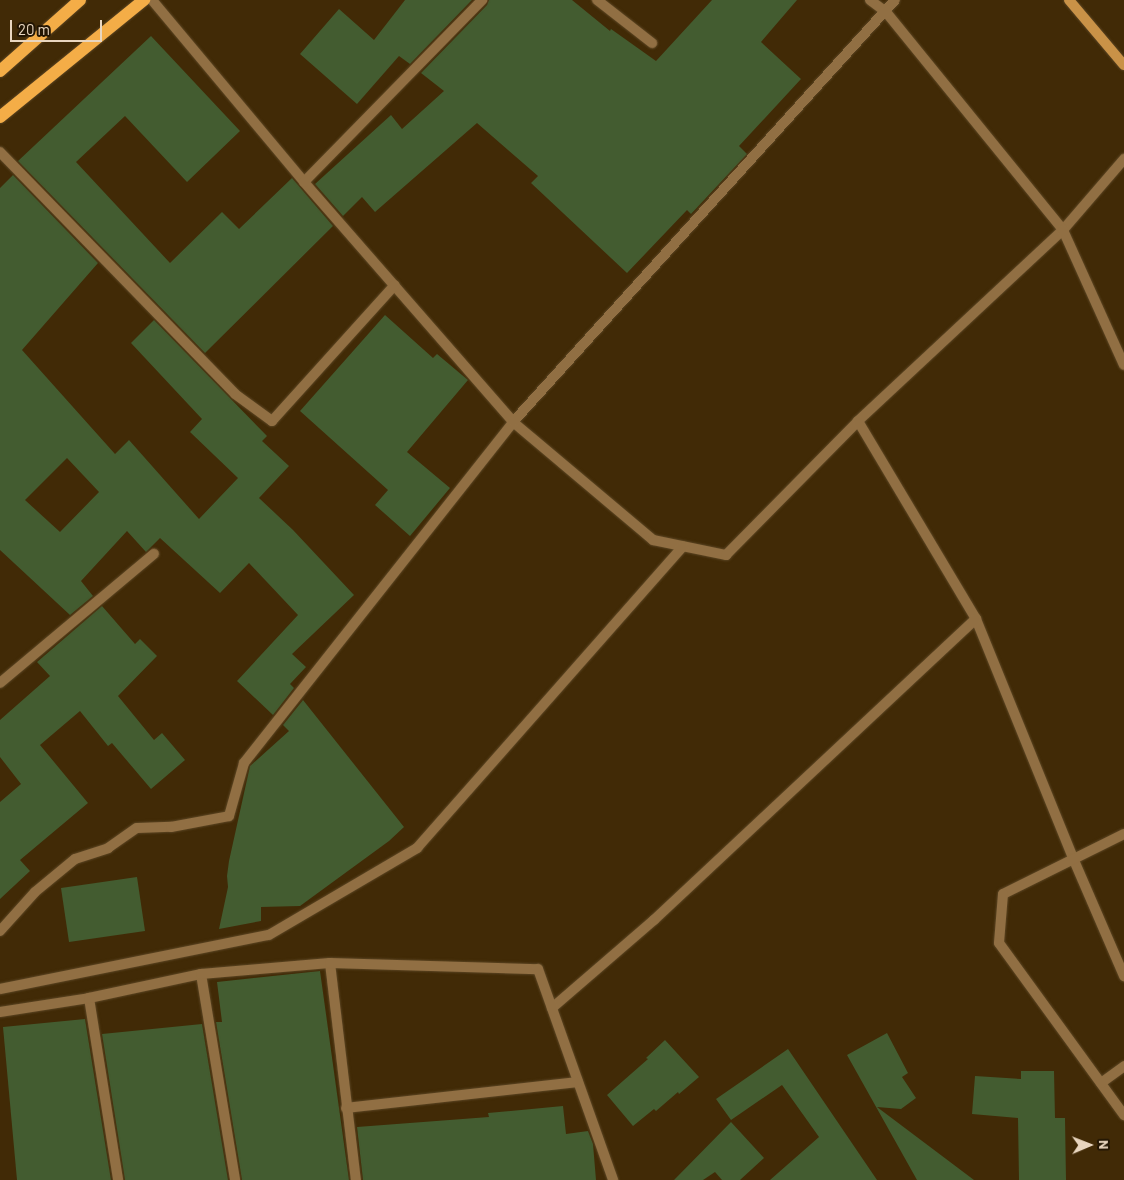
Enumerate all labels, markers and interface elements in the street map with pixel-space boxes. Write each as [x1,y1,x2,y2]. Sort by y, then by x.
scale bar [12,10,105,42]
text: 20 m [18,20,50,38]
north arrow [1064,1120,1114,1170]
text: N [1096,1140,1113,1150]

